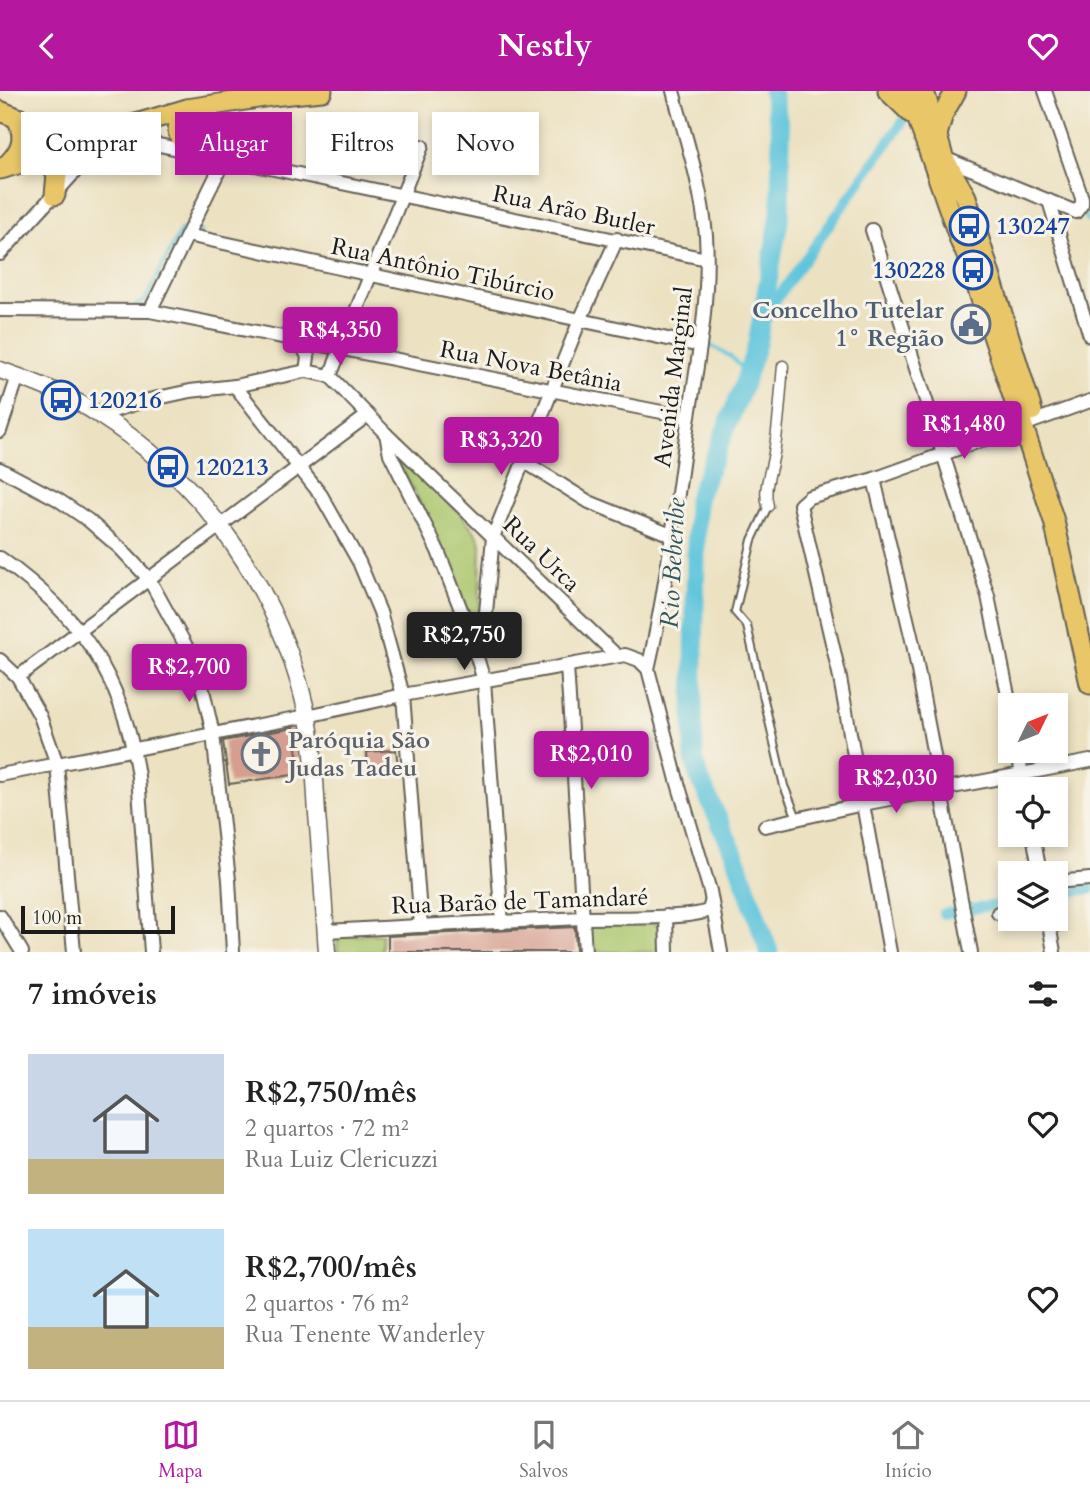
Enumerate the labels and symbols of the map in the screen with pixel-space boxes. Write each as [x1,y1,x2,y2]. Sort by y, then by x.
street label: Rua Arão Butler [490,177,658,244]
bus stop icon: 130247 [948,205,990,247]
place label: 130247 [996,210,1070,243]
street label: Rua Antônio Tibúrcio [328,230,558,309]
bus stop icon: 130228 [952,249,994,291]
place label: 130228 [872,254,946,287]
street label: Avenida Marginal [646,285,701,469]
place label: Concelho Tutelar 1° Região [752,294,944,355]
public building icon: Concelho Tutelar 1° Região [950,303,992,345]
pin: R$4,350 [275,307,405,367]
street label: Rua Nova Betânia [437,333,625,400]
bus stop icon: 120216 [40,379,82,421]
place label: 120216 [88,384,162,417]
pin: R$1,480 [899,401,1029,461]
pin: R$3,320 [436,417,566,477]
bus stop icon: 120213 [147,446,189,488]
place label: 120213 [195,451,269,484]
water label: Rio Beberibe [652,496,693,629]
street label: Rua Urca [496,509,588,600]
pin: R$2,750 [399,613,529,672]
pin: R$2,700 [124,645,254,704]
north arrow [998,693,1068,763]
place label: Paróquia São Judas Tadeu [285,724,430,785]
pin: R$2,010 [526,731,656,791]
church icon: Paróquia São Judas Tadeu [240,733,282,775]
pin: R$2,030 [831,755,961,815]
street label: Rua Barão de Tamandaré [391,881,649,922]
scale bar [21,903,175,935]

